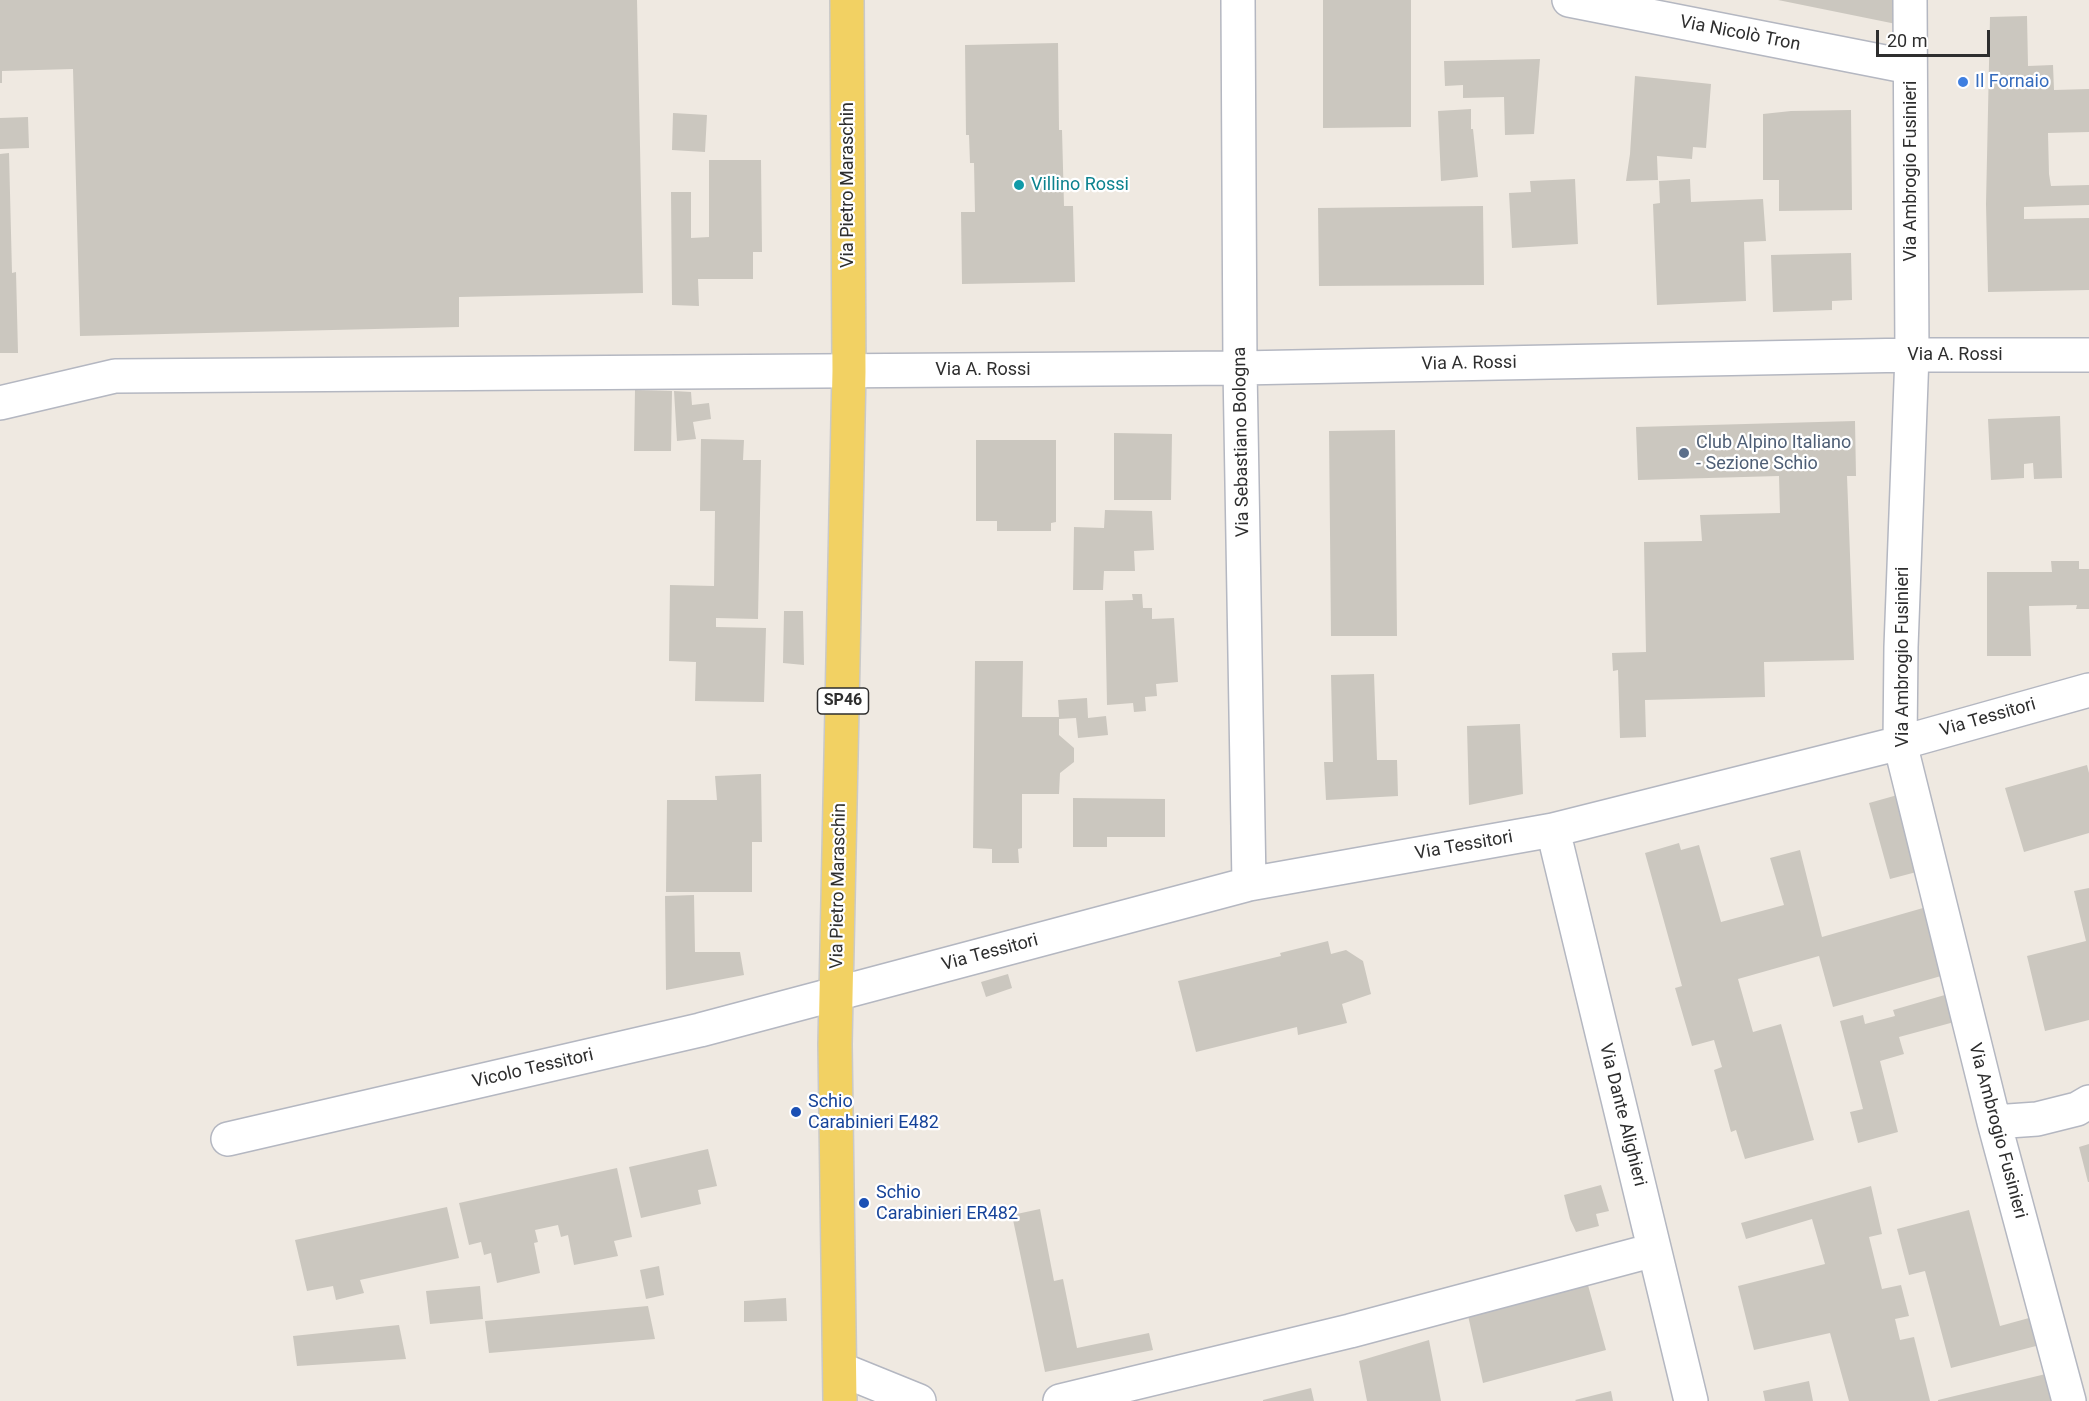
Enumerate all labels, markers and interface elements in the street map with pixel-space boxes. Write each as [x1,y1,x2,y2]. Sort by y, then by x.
street label: Via Nicolò Tron [1678,12,1802,56]
scale bar [1879,18,1993,56]
text: 20 m [1887,30,1927,51]
place label: Il Fornaio [1975,71,2049,93]
marker: Il Fornaio [1956,75,1970,89]
street label: Via Ambrogio Fusinieri [1900,81,1922,261]
street label: Via Pietro Maraschin [837,102,859,268]
place label: Villino Rossi [1031,174,1129,196]
marker: Villino Rossi [1012,178,1026,192]
street label: Via A. Rossi [1907,344,2003,366]
street label: Via Sebastiano Bologna [1230,347,1254,537]
street label: Via A. Rossi [1421,352,1517,376]
street label: Via A. Rossi [935,359,1031,381]
place label: Club Alpino Italiano - Sezione Schio [1696,432,1851,474]
marker: Club Alpino Italiano - Sezione Schio [1677,446,1691,460]
street label: Via Ambrogio Fusinieri [1892,567,1914,747]
road number: SP46 [818,688,868,714]
street label: Via Tessitori [1937,694,2039,742]
street label: Via Pietro Maraschin [827,803,851,969]
street label: Via Tessitori [1413,827,1515,865]
street label: Via Tessitori [939,930,1041,976]
street label: Via Dante Alighieri [1594,1041,1650,1189]
street label: Via Ambrogio Fusinieri [1963,1041,2031,1221]
street label: Vicolo Tessitori [470,1045,596,1093]
place label: Schio Carabinieri E482 [808,1091,939,1134]
marker: Schio Carabinieri E482 [789,1105,803,1119]
place label: Schio Carabinieri ER482 [876,1182,1018,1224]
marker: Schio Carabinieri ER482 [857,1196,871,1210]

